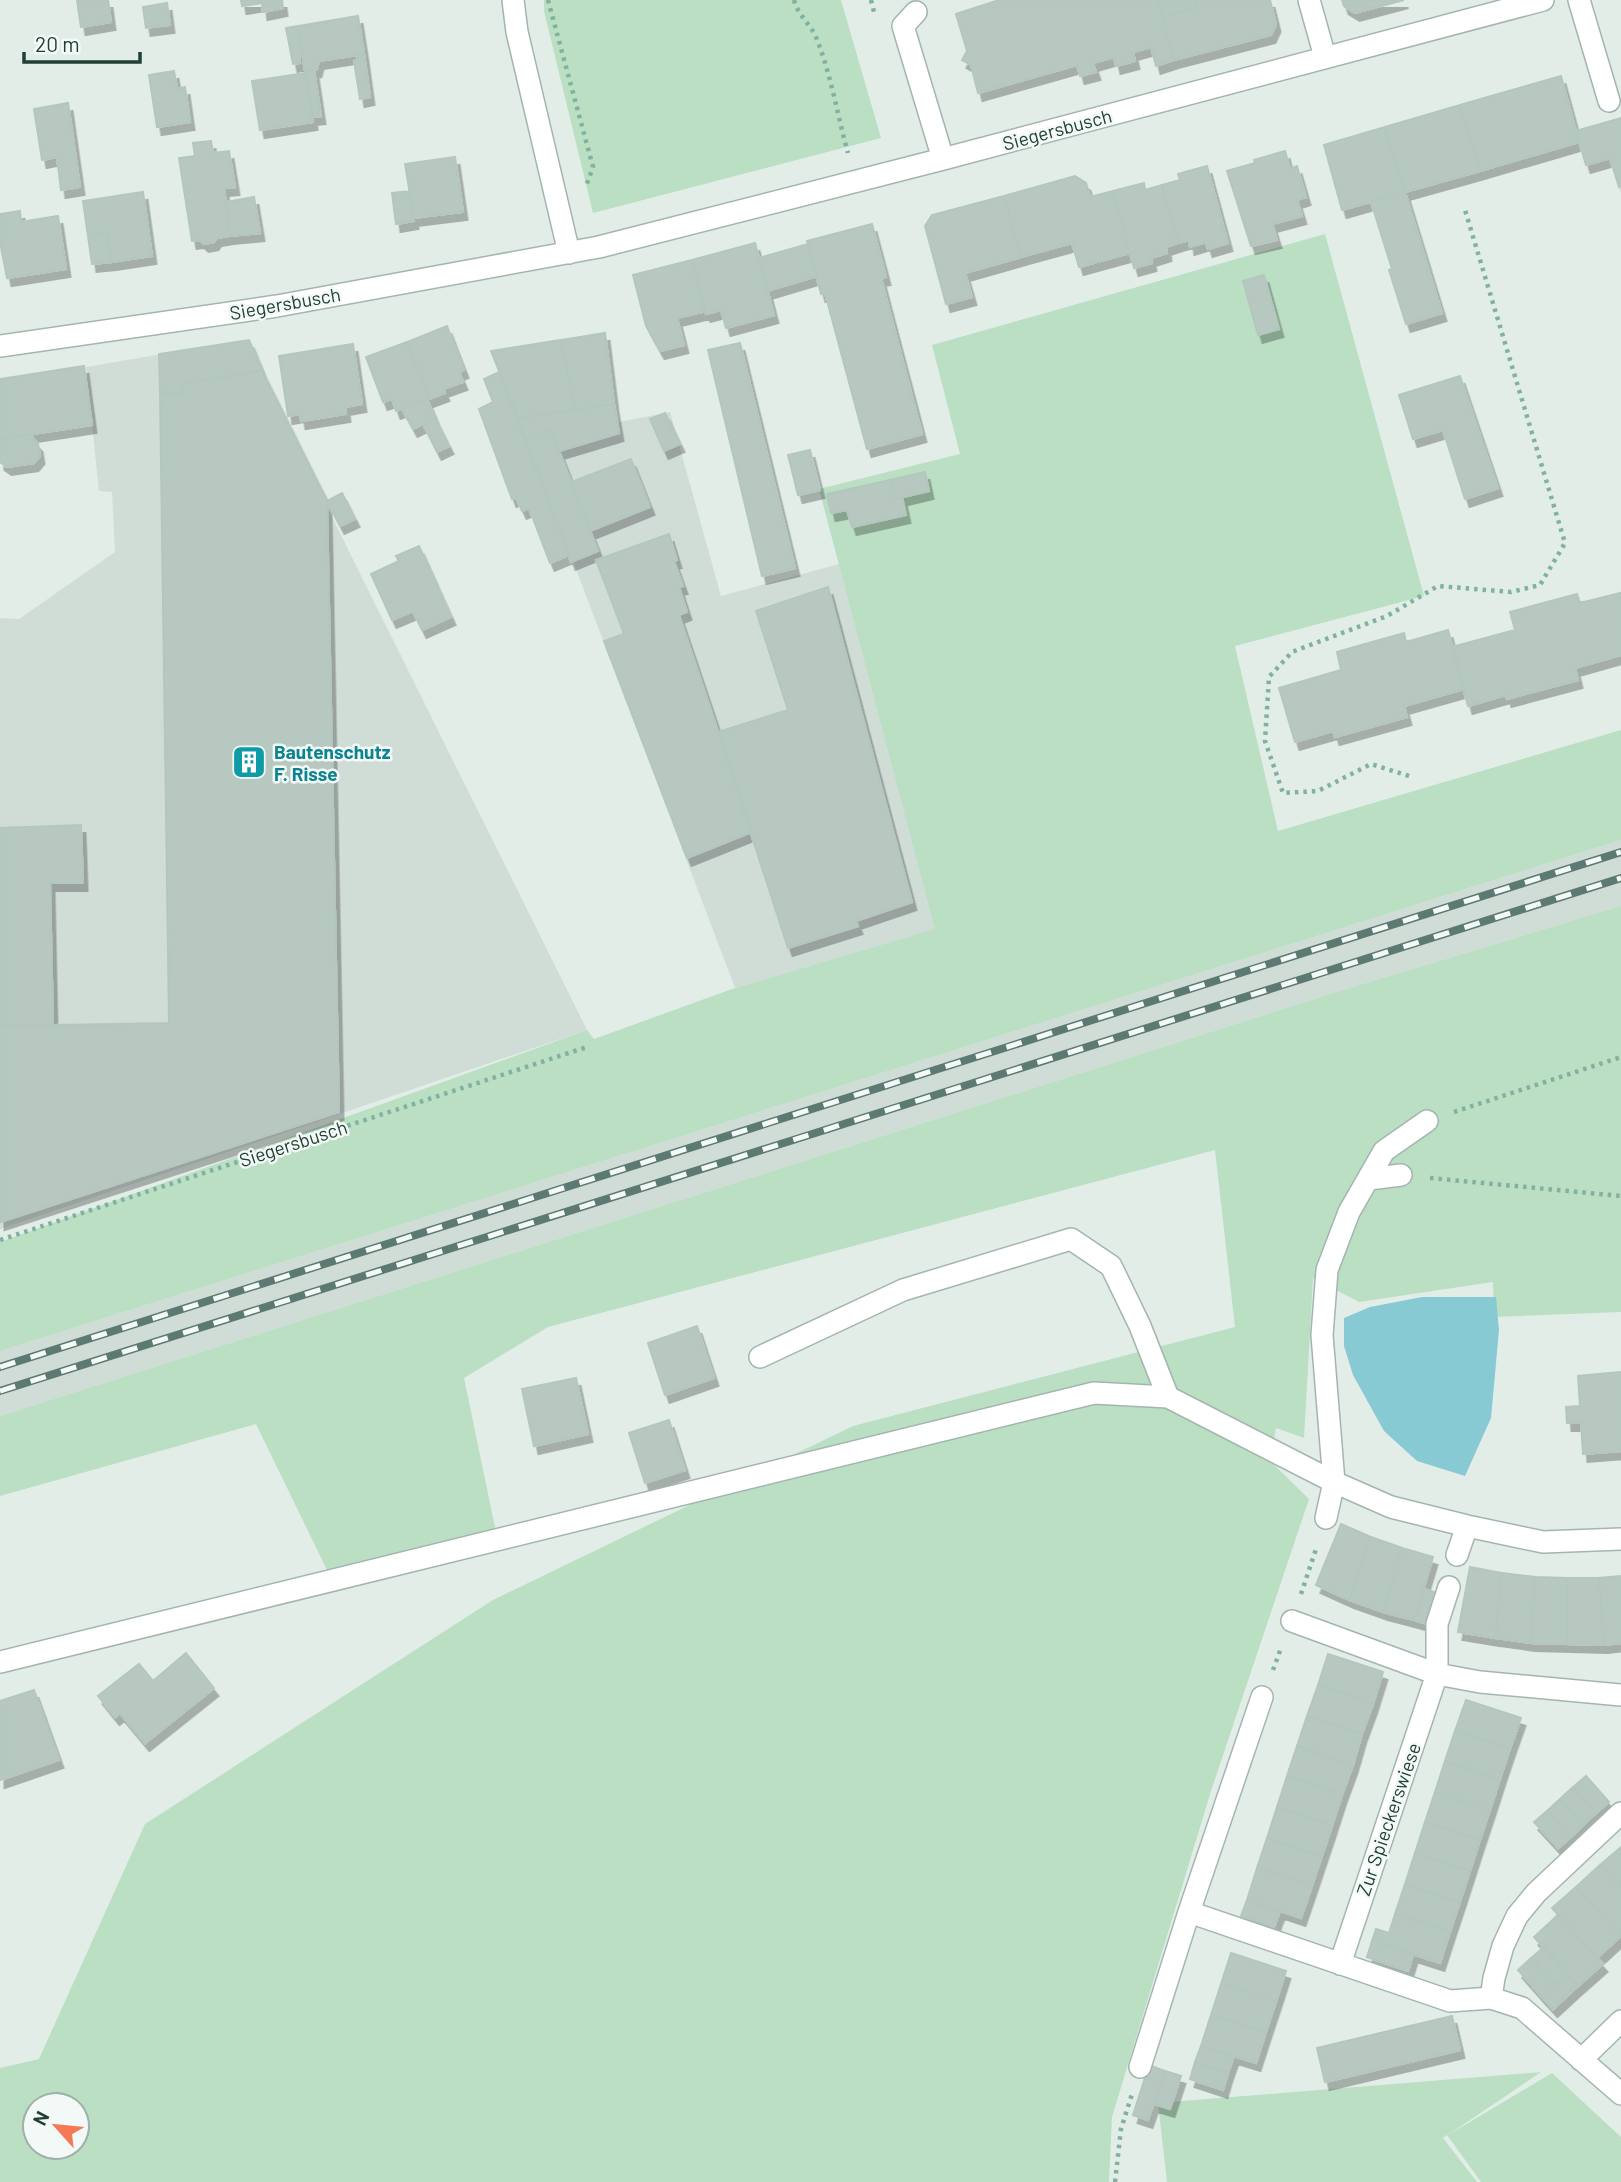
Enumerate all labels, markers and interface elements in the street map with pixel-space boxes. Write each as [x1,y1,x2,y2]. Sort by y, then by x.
scale bar [24,21,140,65]
text: 20 m [35,31,80,56]
street label: Siegersbusch [1000,103,1114,155]
street label: Siegersbusch [228,282,342,324]
place label: Bautenschutz F. Risse [274,740,391,785]
building icon: Bautenschutz F. Risse [230,743,268,781]
street label: Siegersbusch [236,1115,350,1171]
street label: Zur Spieckerswiese [1351,1740,1425,1898]
north arrow [21,2091,91,2161]
text: N [27,2107,54,2129]

